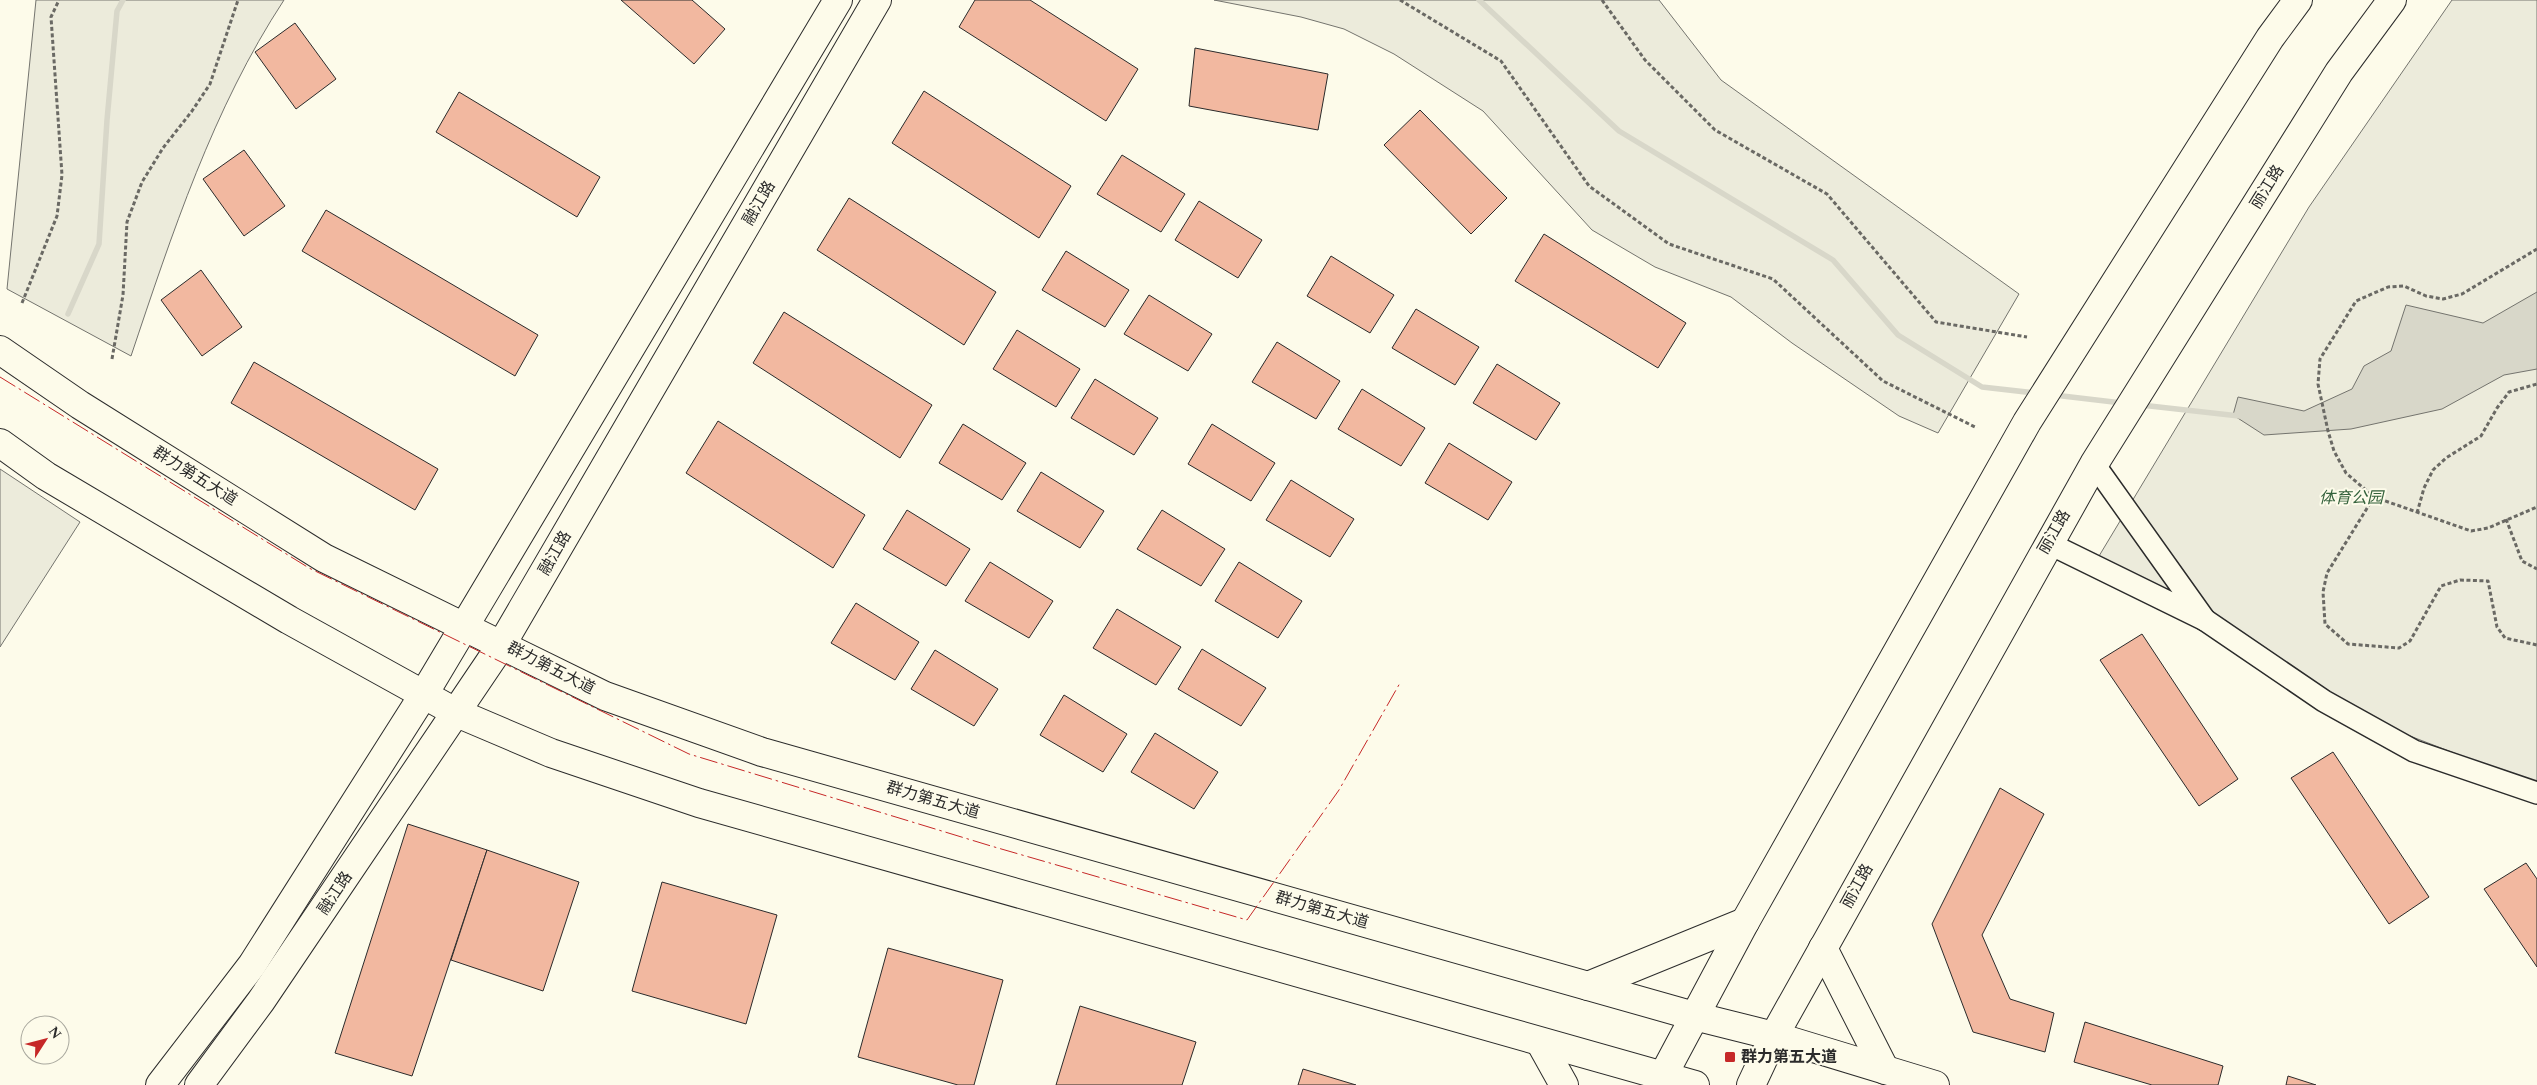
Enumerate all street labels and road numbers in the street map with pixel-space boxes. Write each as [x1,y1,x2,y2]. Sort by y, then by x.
street label: 丽江路 [2244,160,2290,214]
street label: 融江路 [737,176,781,230]
street label: 群力第五大道 [148,440,242,512]
street label: 丽江路 [2032,505,2076,559]
street label: 融江路 [533,526,577,580]
street label: 群力第五大道 [503,636,599,700]
street label: 群力第五大道 [884,775,982,825]
street label: 丽江路 [1835,859,1879,913]
street label: 融江路 [312,866,358,920]
street label: 群力第五大道 [1273,885,1371,935]

